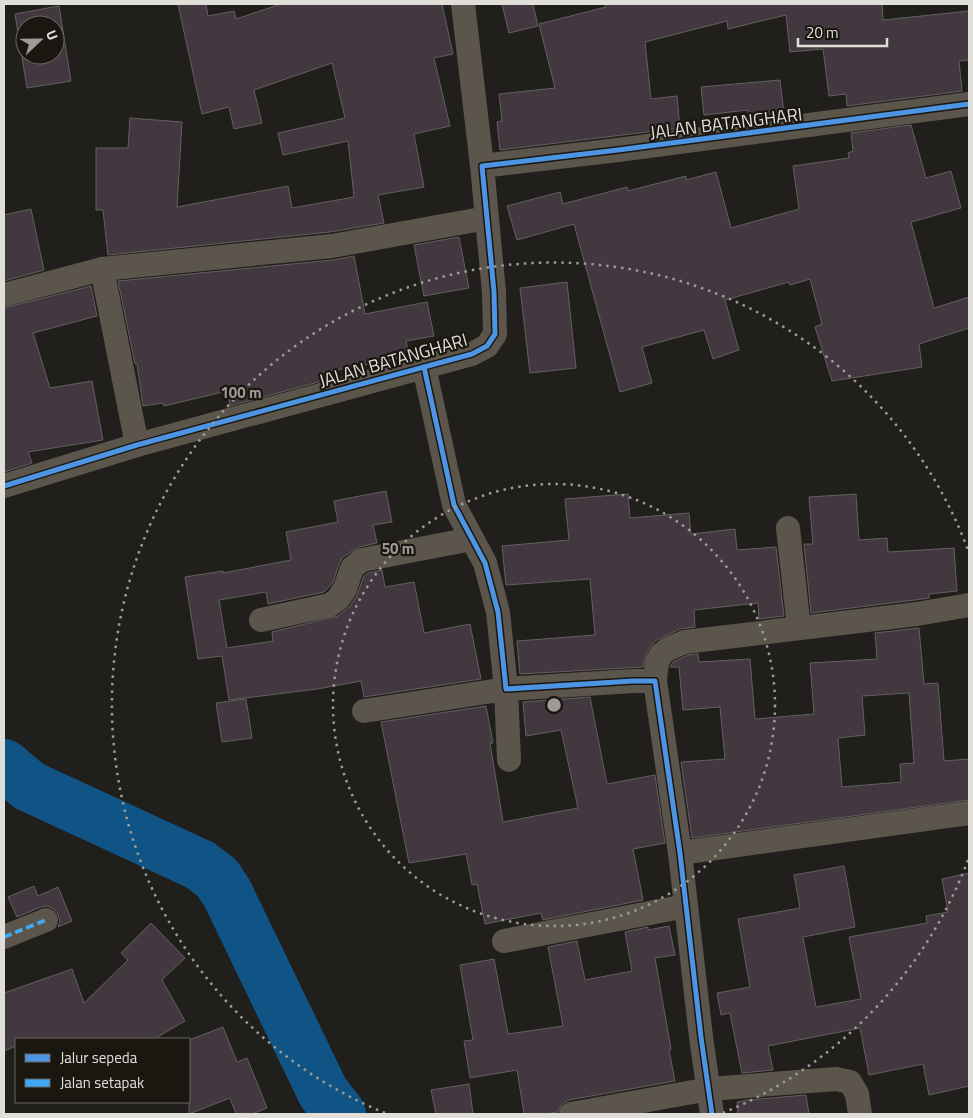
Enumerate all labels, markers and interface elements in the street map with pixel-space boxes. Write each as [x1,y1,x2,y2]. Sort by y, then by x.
north arrow [15,15,65,65]
scale bar [798,15,887,47]
text: 20 m [806,21,839,44]
text: U [41,27,64,43]
street label: JALAN BATANGHARI [648,100,804,146]
street label: JALAN BATANGHARI [316,326,470,394]
text: 100 m [220,381,262,404]
text: 50 m [382,537,414,560]
centre of rings [545,696,563,714]
legend [15,1038,190,1103]
text: Jalur sepeda [60,1046,138,1069]
text: Jalan setapak [60,1071,144,1094]

